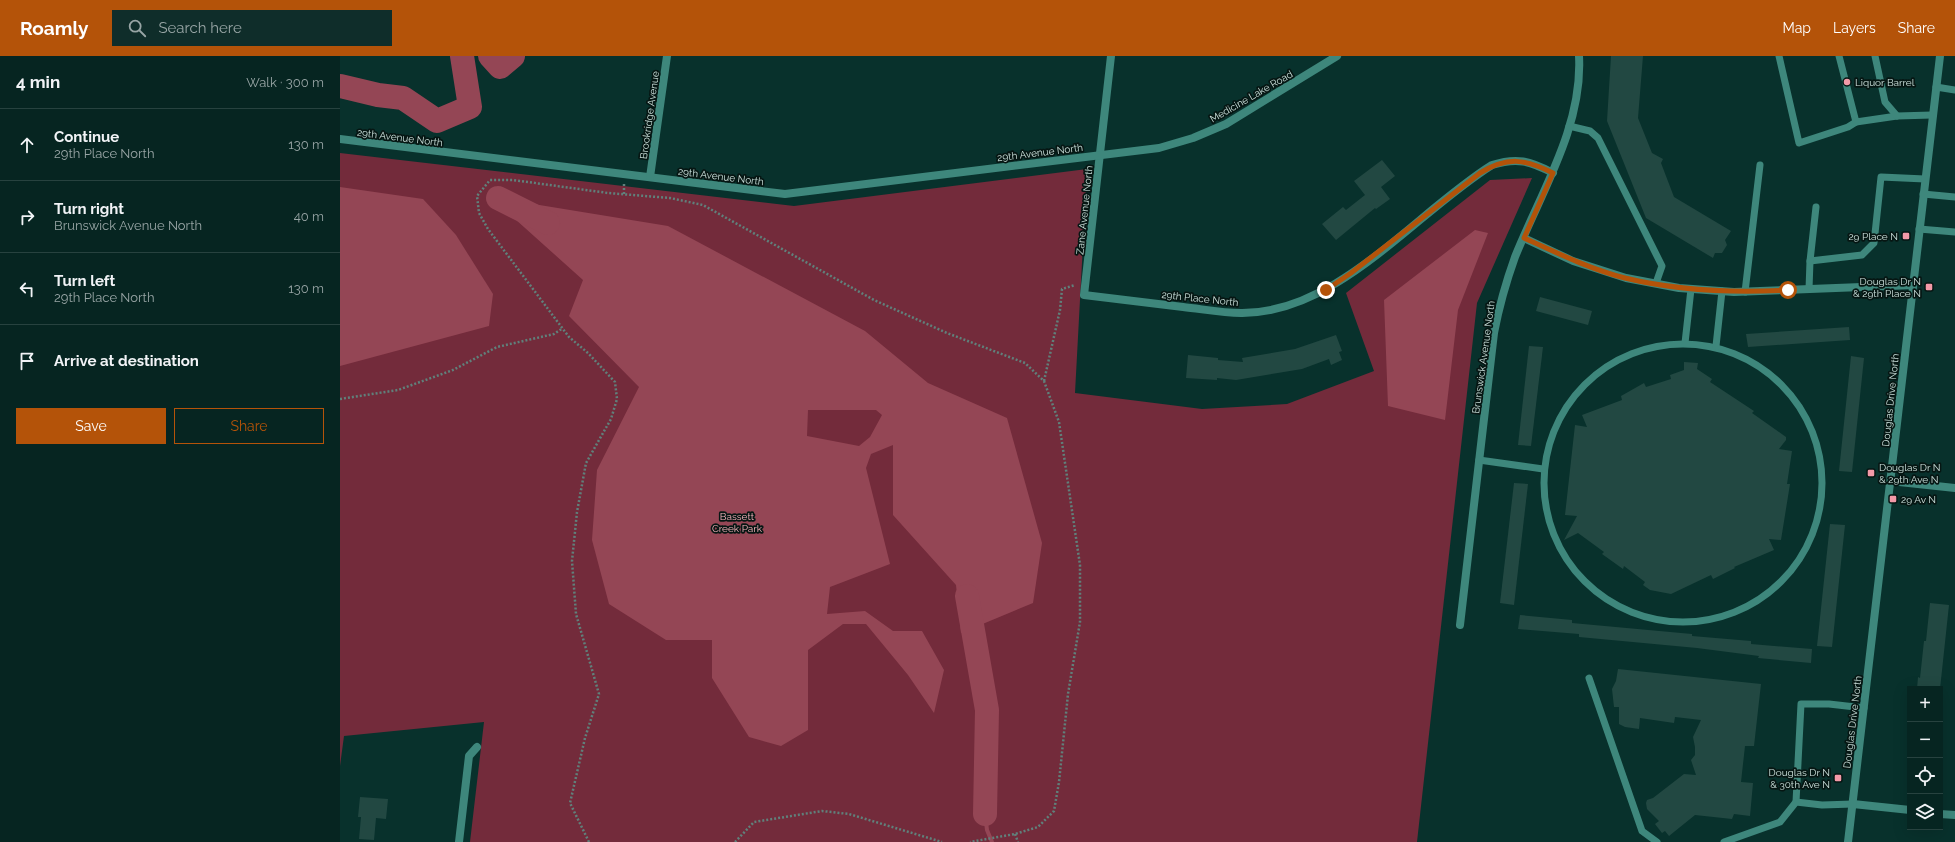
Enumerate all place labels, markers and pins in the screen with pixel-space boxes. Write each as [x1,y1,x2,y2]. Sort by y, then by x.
marker: Liquor Barrel [1842,77,1852,87]
place label: Liquor Barrel [1855,77,1915,88]
place label: 29 Place N [1848,231,1898,242]
marker: 29 Place N [1901,231,1911,241]
place label: Douglas Dr N & 29th Place N [1853,276,1921,299]
marker: Douglas Dr N & 29th Place N [1924,282,1934,292]
place label: Douglas Dr N & 29th Ave N [1879,462,1940,485]
marker: Douglas Dr N & 29th Ave N [1866,468,1876,478]
marker: 29 Av N [1888,494,1898,504]
place label: 29 Av N [1901,494,1936,505]
place label: Douglas Dr N & 30th Ave N [1769,767,1830,790]
marker: Douglas Dr N & 30th Ave N [1833,773,1843,783]

